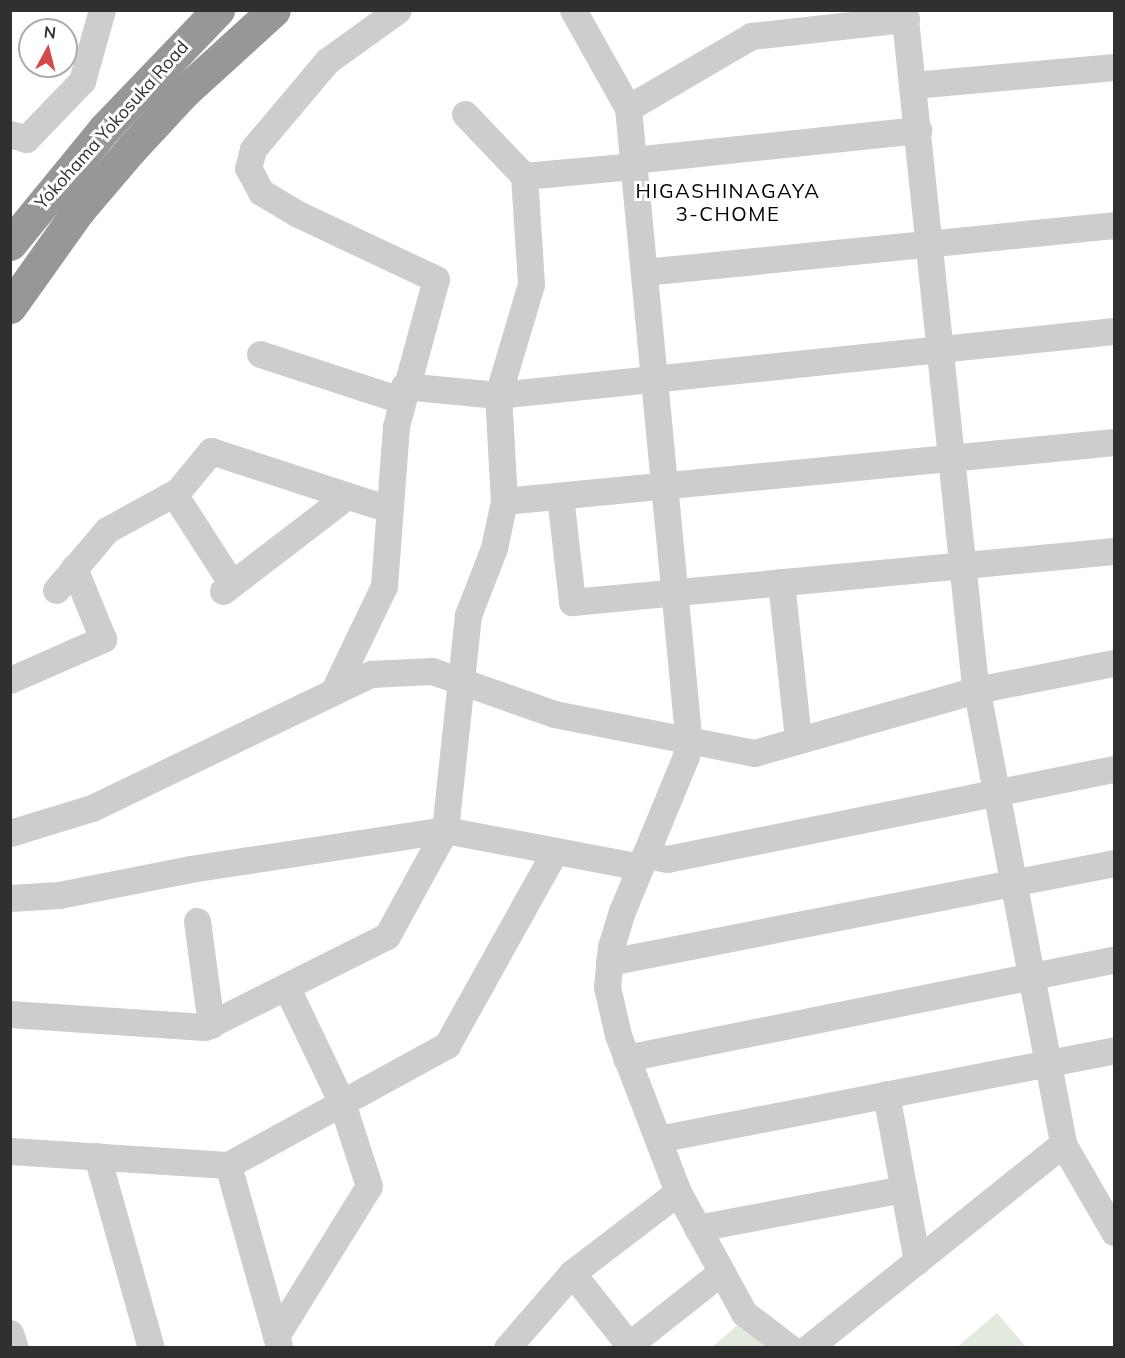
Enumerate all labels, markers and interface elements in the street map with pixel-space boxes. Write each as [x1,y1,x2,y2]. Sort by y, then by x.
north arrow [18,18,78,78]
text: N [43,21,57,43]
street label: Yokohama Yokosuka Road [31,36,193,214]
district label: HIGASHINAGAYA 3-CHOME [635,178,821,225]

